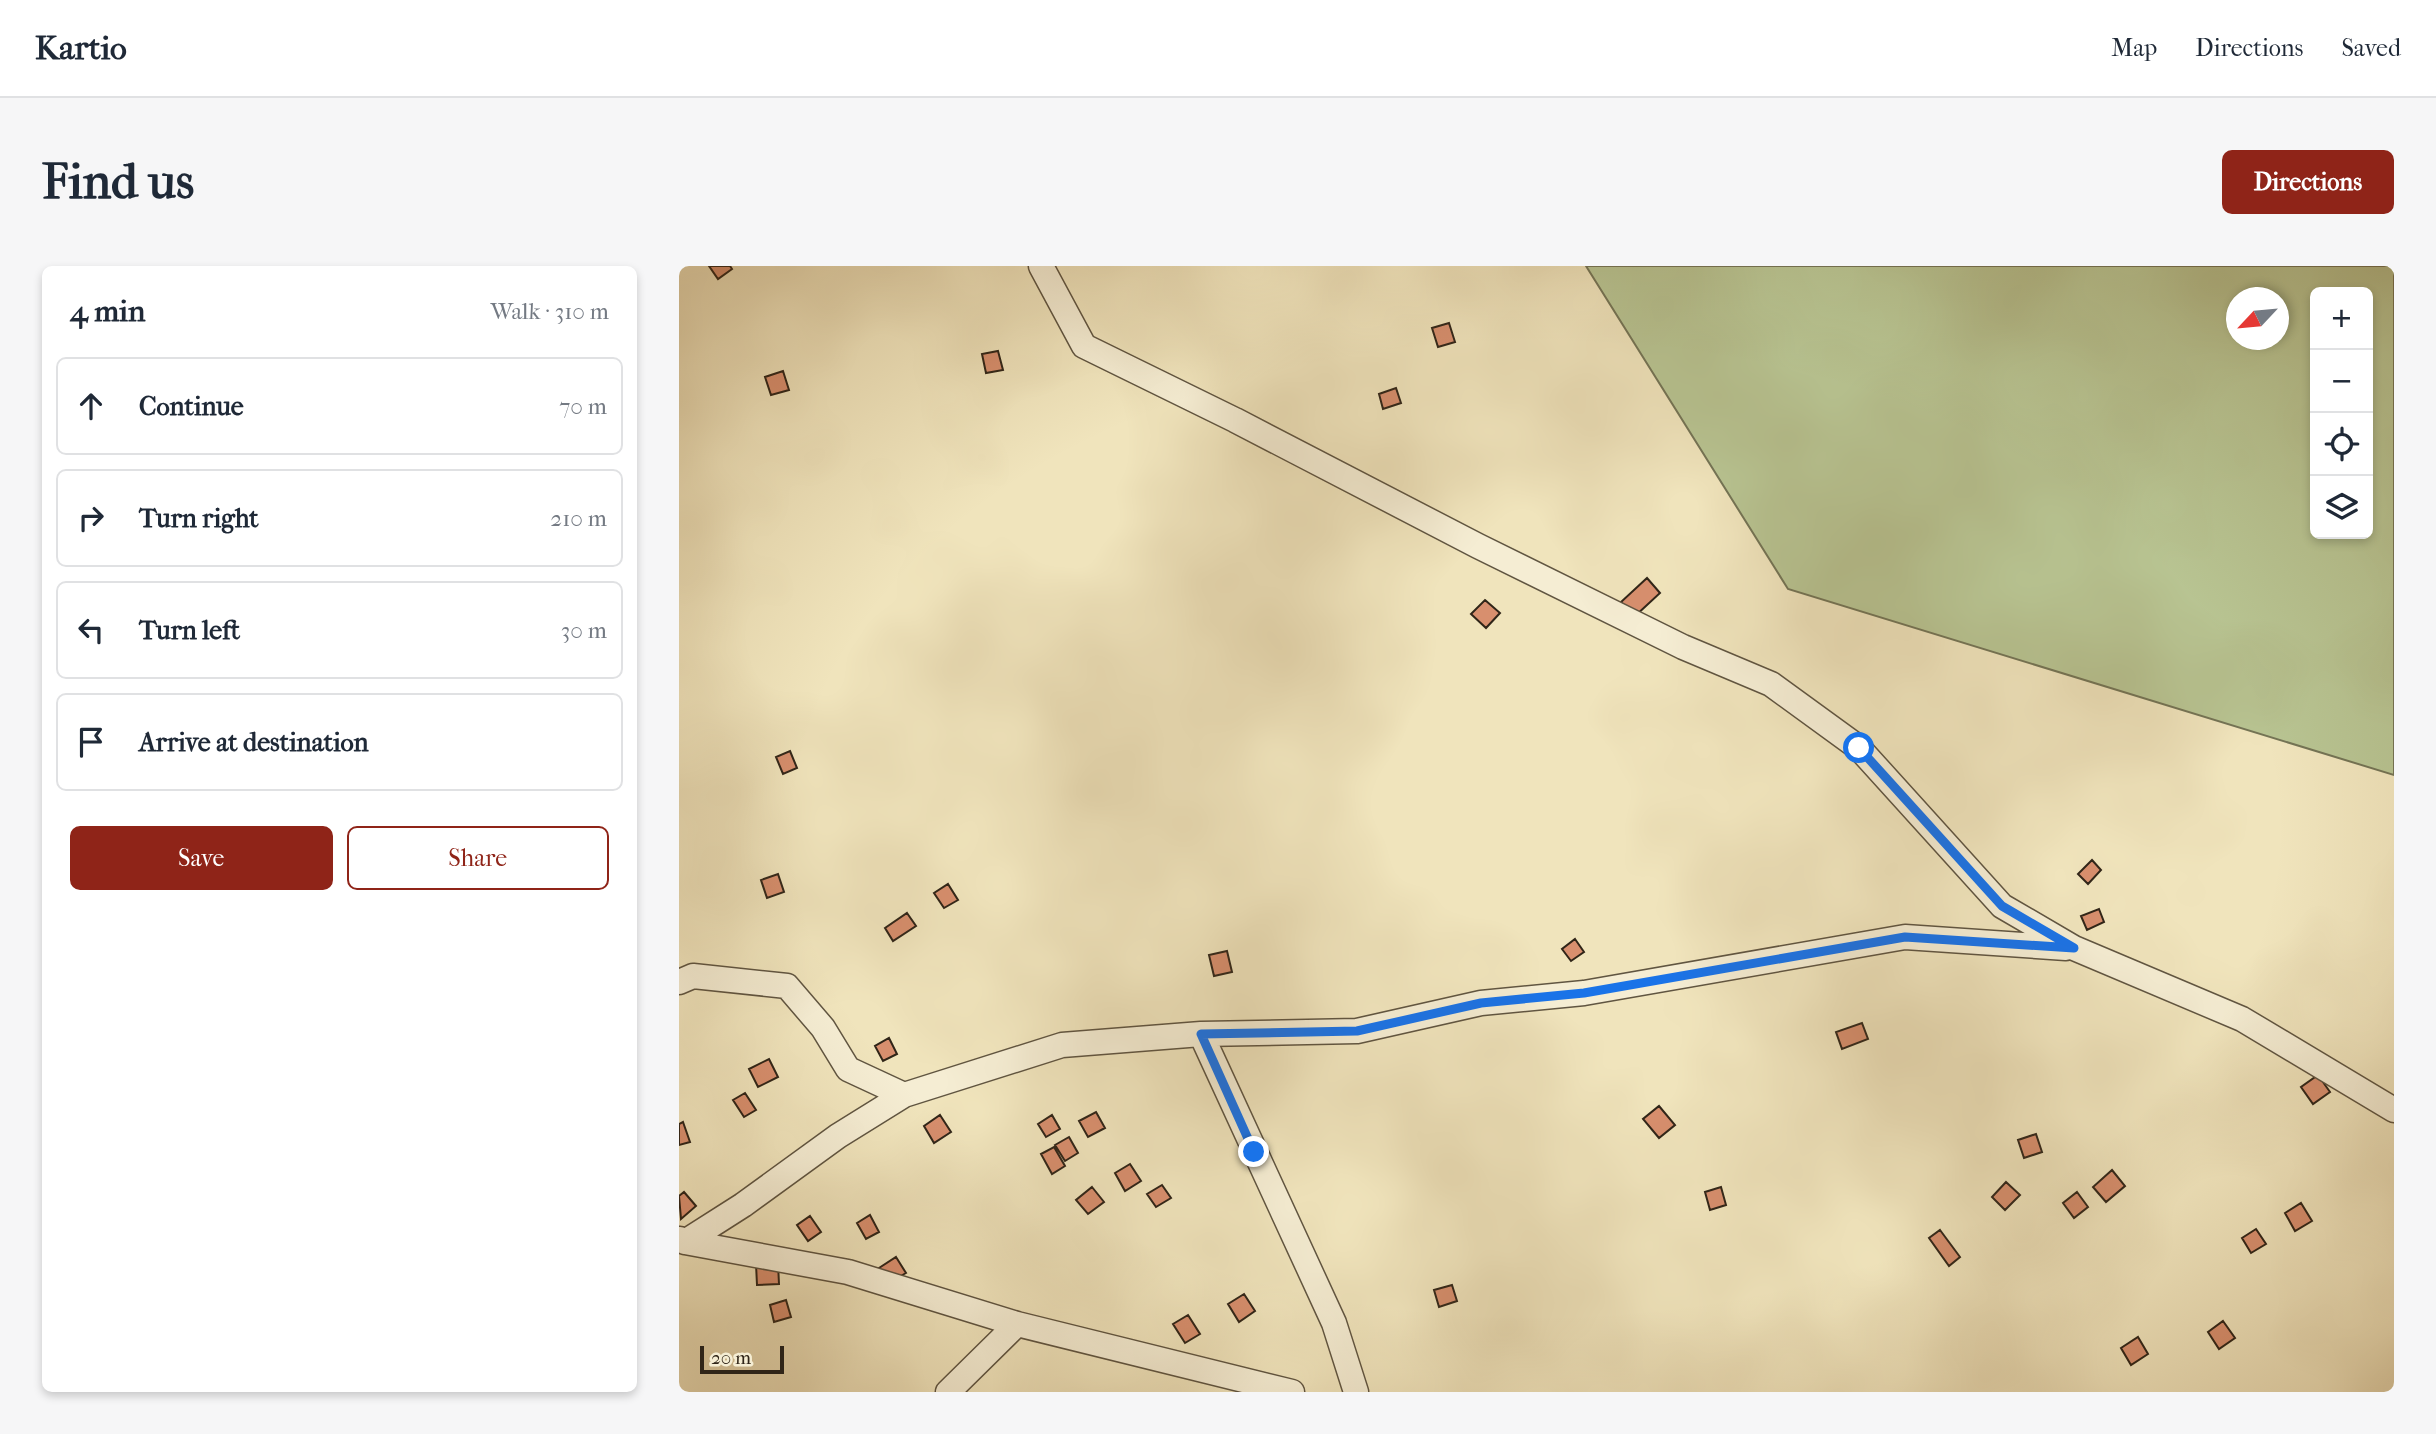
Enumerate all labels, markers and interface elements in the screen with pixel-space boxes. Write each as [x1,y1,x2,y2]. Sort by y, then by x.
text: Kartio [35,29,127,68]
text: Map [2111,34,2157,62]
text: Directions [2195,34,2303,62]
text: Saved [2341,34,2401,62]
button: Directions [2222,150,2394,214]
text: Find us [42,153,194,211]
north arrow [2226,287,2289,350]
map controls [2310,287,2373,539]
button: + [2310,287,2373,350]
text: 4 min [70,294,145,329]
text: Walk · 310 m [490,298,609,325]
button: − [2310,350,2373,413]
icon: ahead [72,387,110,425]
text: Continue [139,391,244,422]
text: 70 m [559,393,607,420]
button: locate [2310,413,2373,476]
button: layers [2310,476,2373,539]
icon: right [72,499,110,537]
text: Turn right [139,503,259,534]
text: 210 m [550,505,607,532]
icon: left [72,611,110,649]
text: Turn left [139,615,240,646]
text: 30 m [561,617,607,644]
icon: arrive [72,723,110,761]
text: Arrive at destination [139,727,369,758]
route start [1843,732,1874,763]
button: Save [70,826,333,890]
button: Share [347,826,609,890]
route end [1238,1136,1269,1167]
scale bar [700,1343,784,1375]
text: 20 m [711,1347,751,1369]

